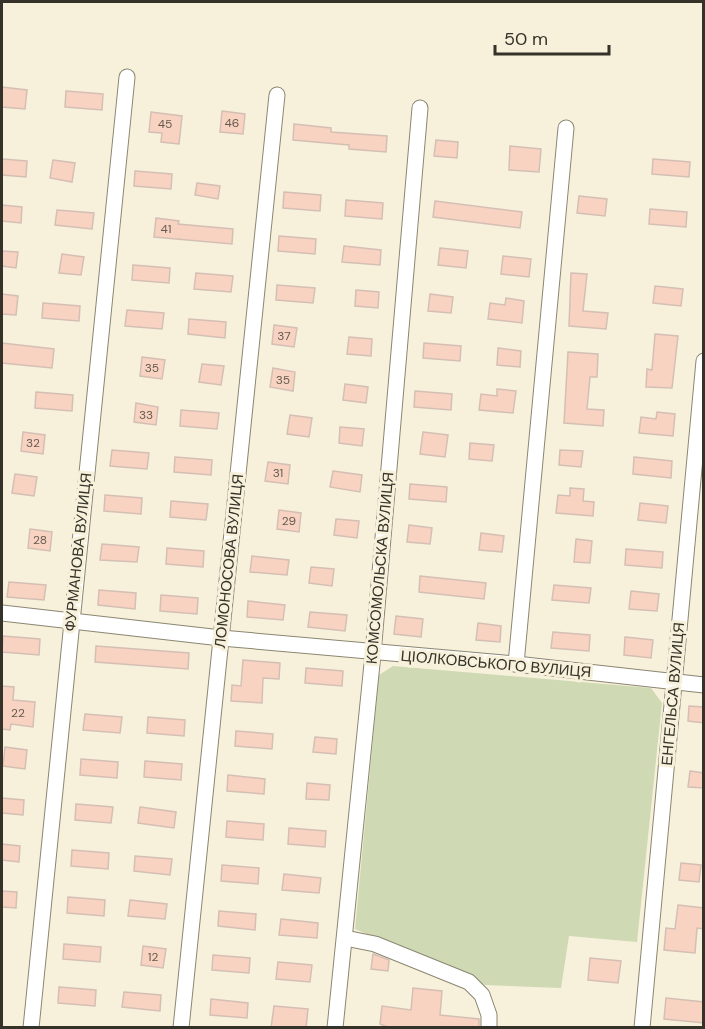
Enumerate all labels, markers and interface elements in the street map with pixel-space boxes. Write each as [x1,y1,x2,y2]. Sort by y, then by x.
scale bar [495,18,609,56]
text: 50 m [504,27,548,51]
house number: 46 [225,115,239,131]
house number: 45 [158,116,172,132]
house number: 41 [160,221,172,237]
house number: 37 [277,328,291,344]
house number: 35 [145,360,159,376]
house number: 35 [276,372,290,388]
house number: 33 [139,407,153,423]
house number: 32 [26,435,40,451]
house number: 31 [273,465,283,481]
street label: КОМСОМОЛЬСКА ВУЛИЦЯ [362,471,398,665]
street label: ФУРМАНОВА ВУЛИЦЯ [60,472,96,632]
street label: ЛОМОНОСОВА ВУЛИЦЯ [210,473,248,649]
house number: 29 [282,513,296,529]
house number: 28 [33,532,47,548]
street label: ЕНГЕЛЬСА ВУЛИЦЯ [657,621,689,767]
street label: ЦІОЛКОВСЬКОГО ВУЛИЦЯ [400,646,592,682]
house number: 22 [11,705,25,721]
house number: 12 [148,949,158,965]

